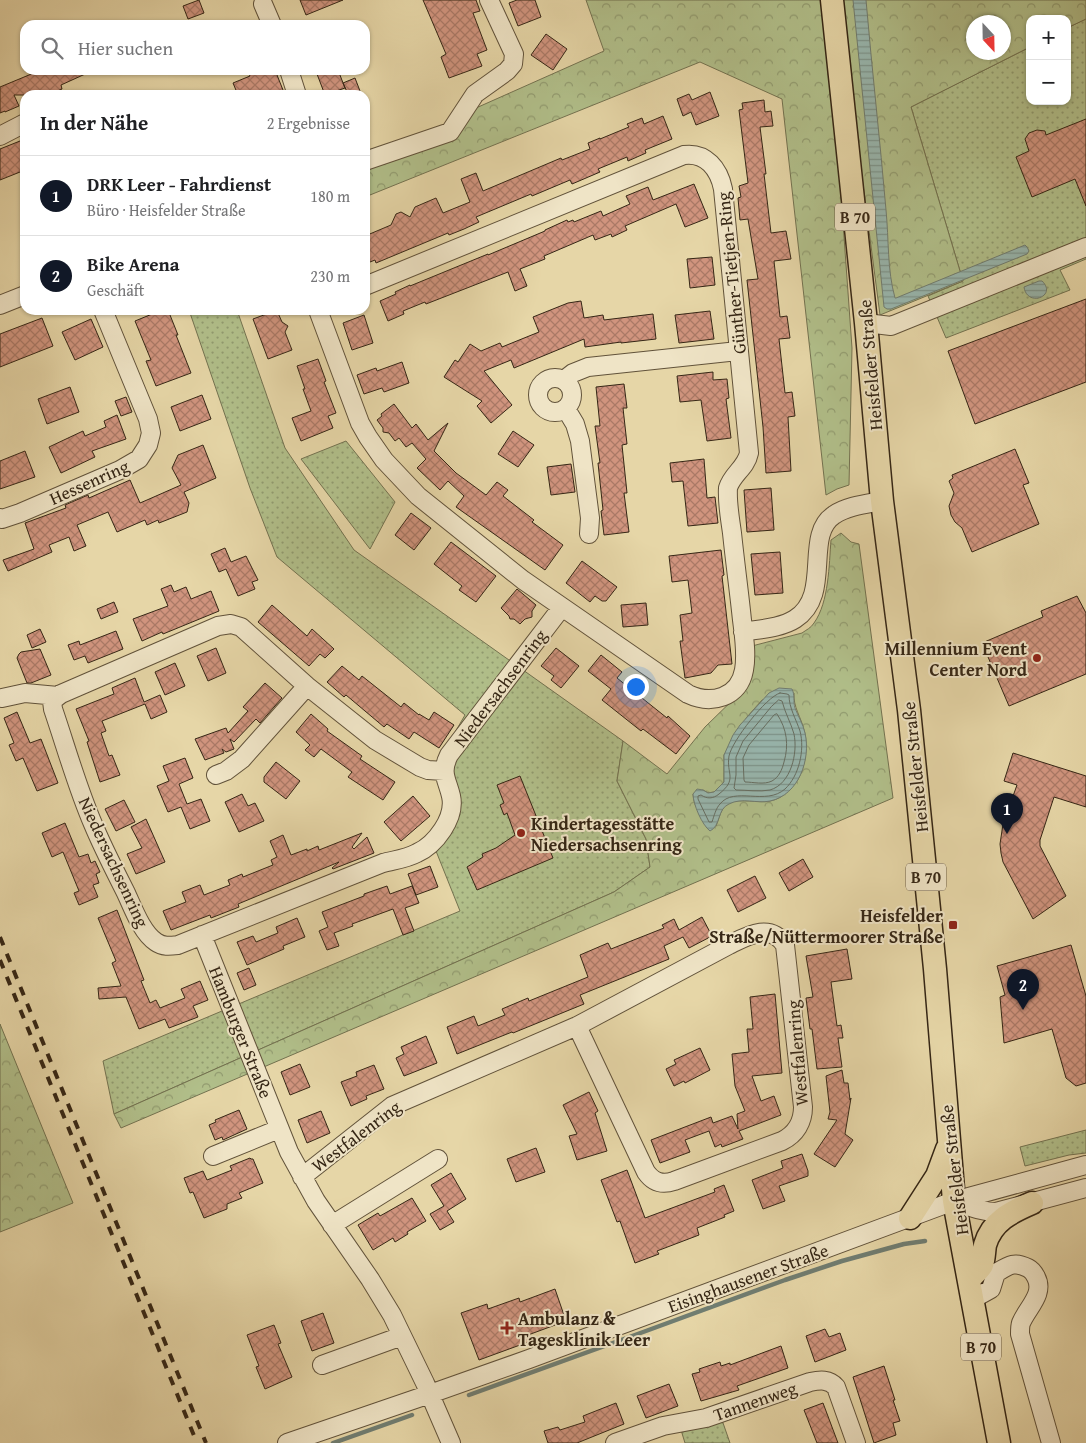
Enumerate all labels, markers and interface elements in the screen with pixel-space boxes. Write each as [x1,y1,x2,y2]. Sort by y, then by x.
north arrow [966,15,1011,60]
map controls [1026,15,1071,105]
button: + [1026,15,1071,60]
search box [20,20,370,75]
icon: search [38,34,66,62]
text: Hier suchen [78,34,173,62]
button: − [1026,60,1071,105]
text: In der Nähe [40,107,148,138]
text: 2 Ergebnisse [267,111,350,135]
text: DRK Leer - Fahrdienst [87,170,271,198]
text: 1 [52,184,60,208]
text: 180 m [310,184,350,208]
street label: Günther-Tietjen-Ring [709,191,753,355]
text: Büro · Heisfelder Straße [87,198,246,222]
road number: B 70 [835,203,875,230]
text: Bike Arena [87,250,179,278]
text: 2 [52,264,60,288]
text: 230 m [310,264,350,288]
text: Geschäft [87,278,144,302]
street label: Heisfelder Straße [851,298,889,432]
street label: Hessenring [45,452,133,512]
street label: Niedersachsenring [447,623,553,753]
place label: Millennium Event Center Nord [885,635,1028,683]
marker: Millennium Event Center Nord [1031,652,1043,664]
your location [623,674,649,700]
street label: Heisfelder Straße [895,700,935,834]
street label: Niedersachsenring [72,792,156,932]
pin: 1 [991,793,1023,834]
place label: Kindertagesstätte Niedersachsenring [531,810,682,858]
marker: Kindertagesstätte Niedersachsenring [515,827,527,839]
road number: B 70 [906,864,946,890]
place label: Heisfelder Straße/Nüttermoorer Straße [709,902,944,950]
marker: Heisfelder Straße/Nüttermoorer Straße [947,919,959,931]
street label: Hamburger Straße [202,962,280,1102]
pin: 2 [1007,969,1039,1010]
street label: Westfalenring [779,999,815,1107]
street label: Westfalenring [306,1093,406,1179]
street label: Heisfelder Straße [933,1103,975,1237]
street label: Eisinghausener Straße [664,1236,832,1320]
place label: Ambulanz & Tagesklinik Leer [518,1305,651,1353]
marker: Ambulanz & Tagesklinik Leer [500,1321,514,1335]
road number: B 70 [961,1334,1001,1360]
street label: Tannenweg [710,1374,800,1428]

